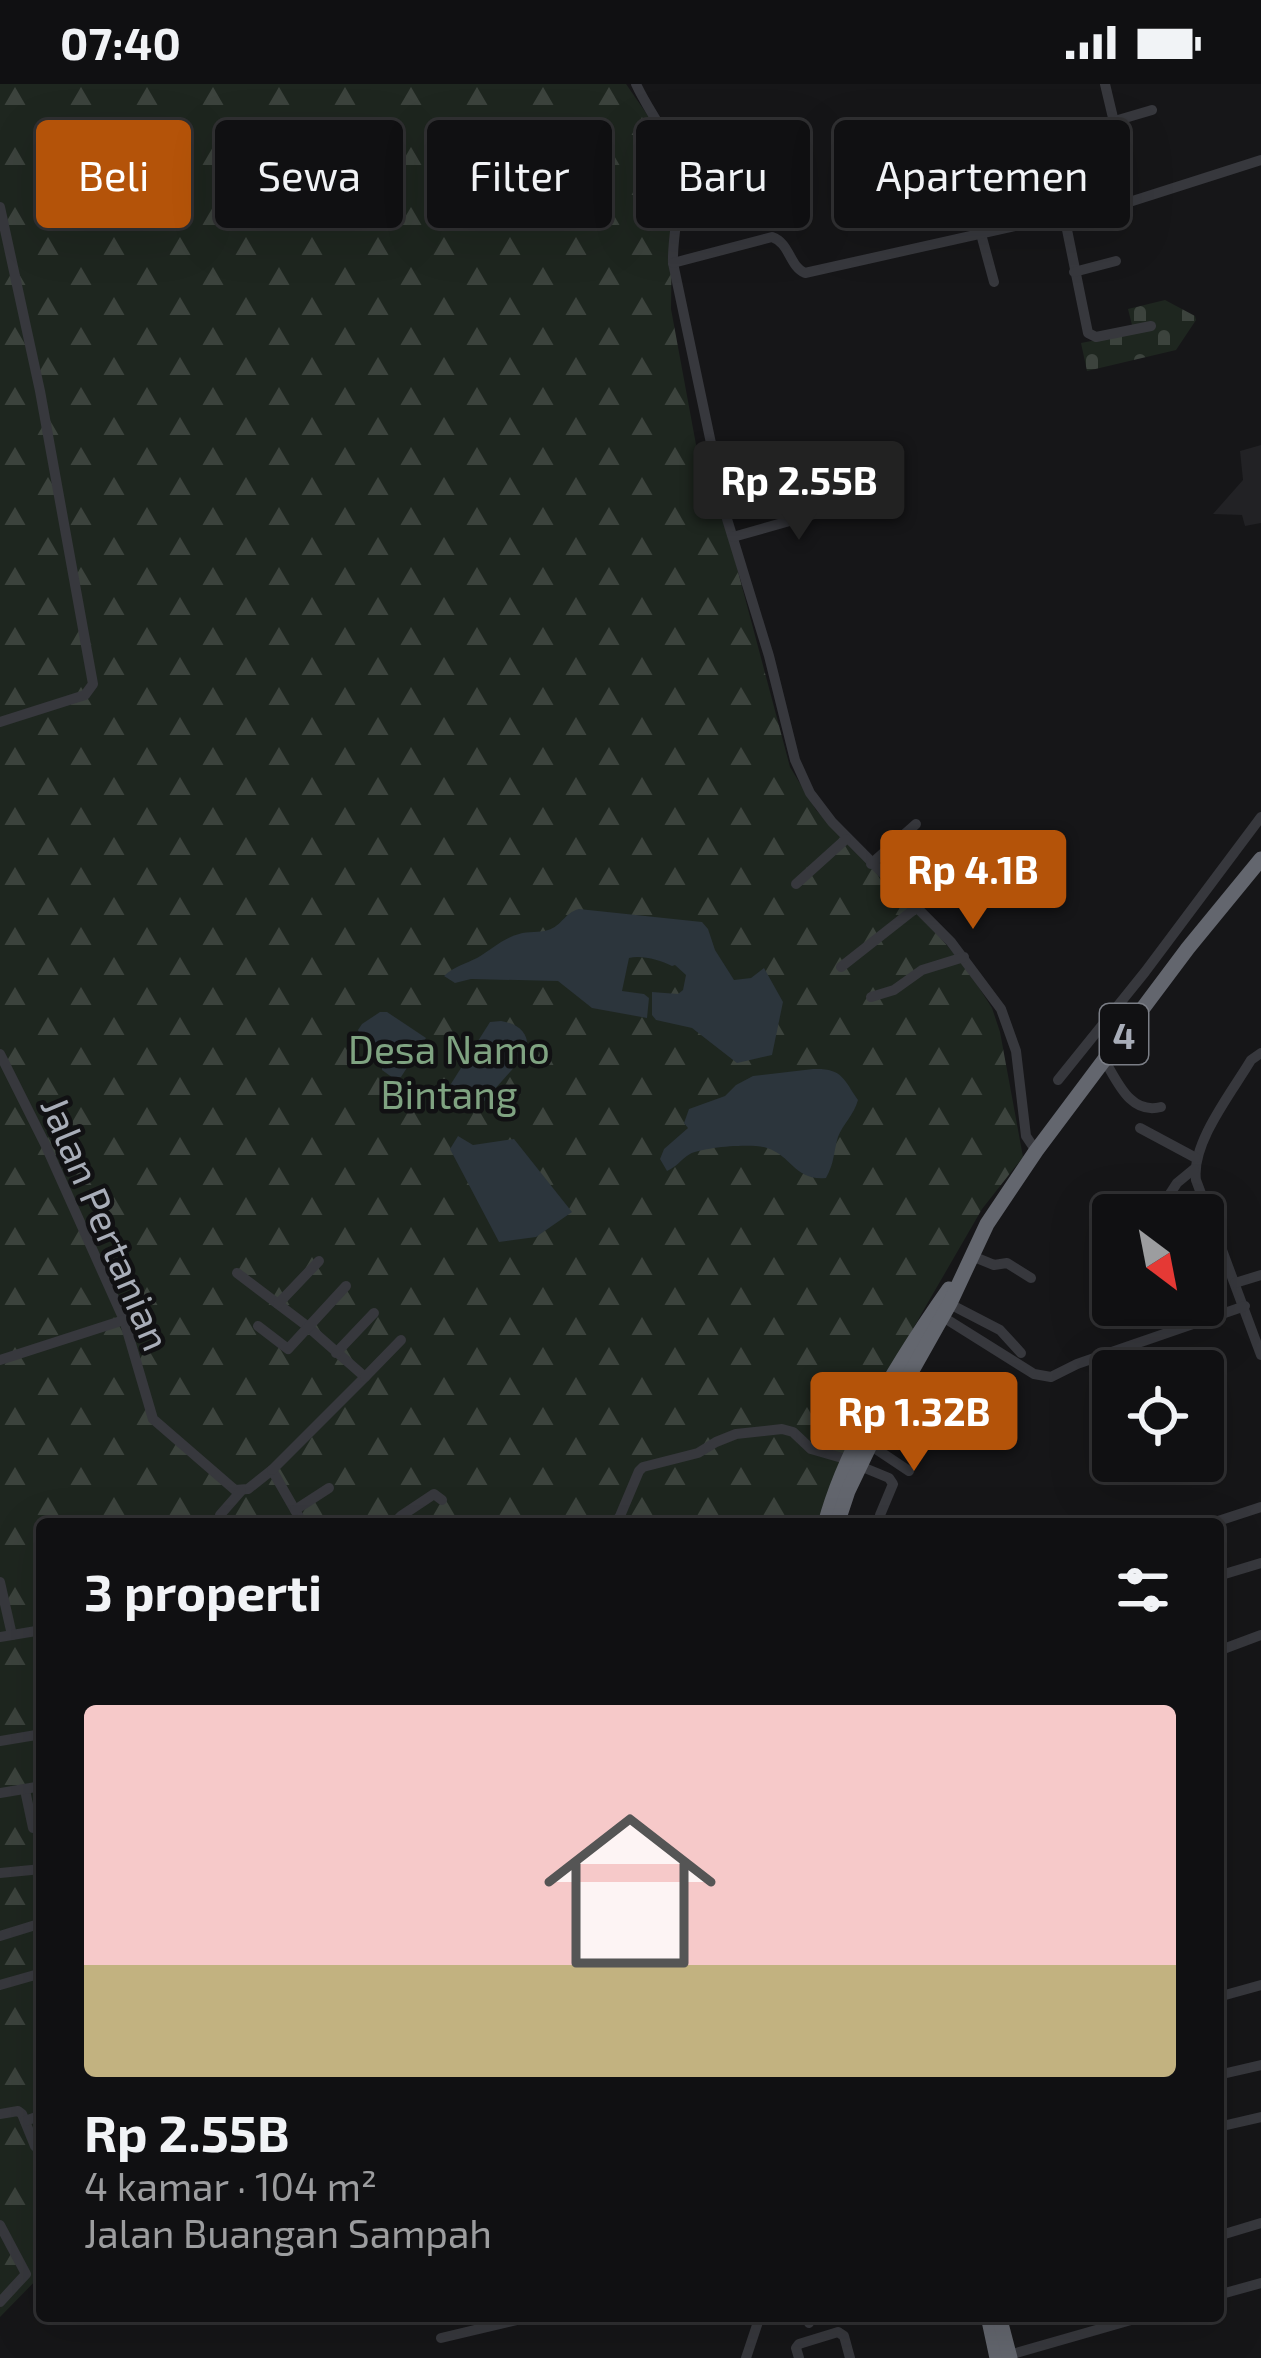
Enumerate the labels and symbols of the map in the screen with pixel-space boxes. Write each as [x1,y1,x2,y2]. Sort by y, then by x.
pin: Rp 2.55B [675,441,923,543]
pin: Rp 4.1B [862,830,1084,932]
road number: 4 [1100,1004,1148,1064]
park label: Desa Namo Bintang [348,1025,550,1117]
street label: Jalan Pertanian [32,1089,182,1357]
north arrow [1092,1194,1224,1326]
pin: Rp 1.32B [790,1372,1038,1474]

